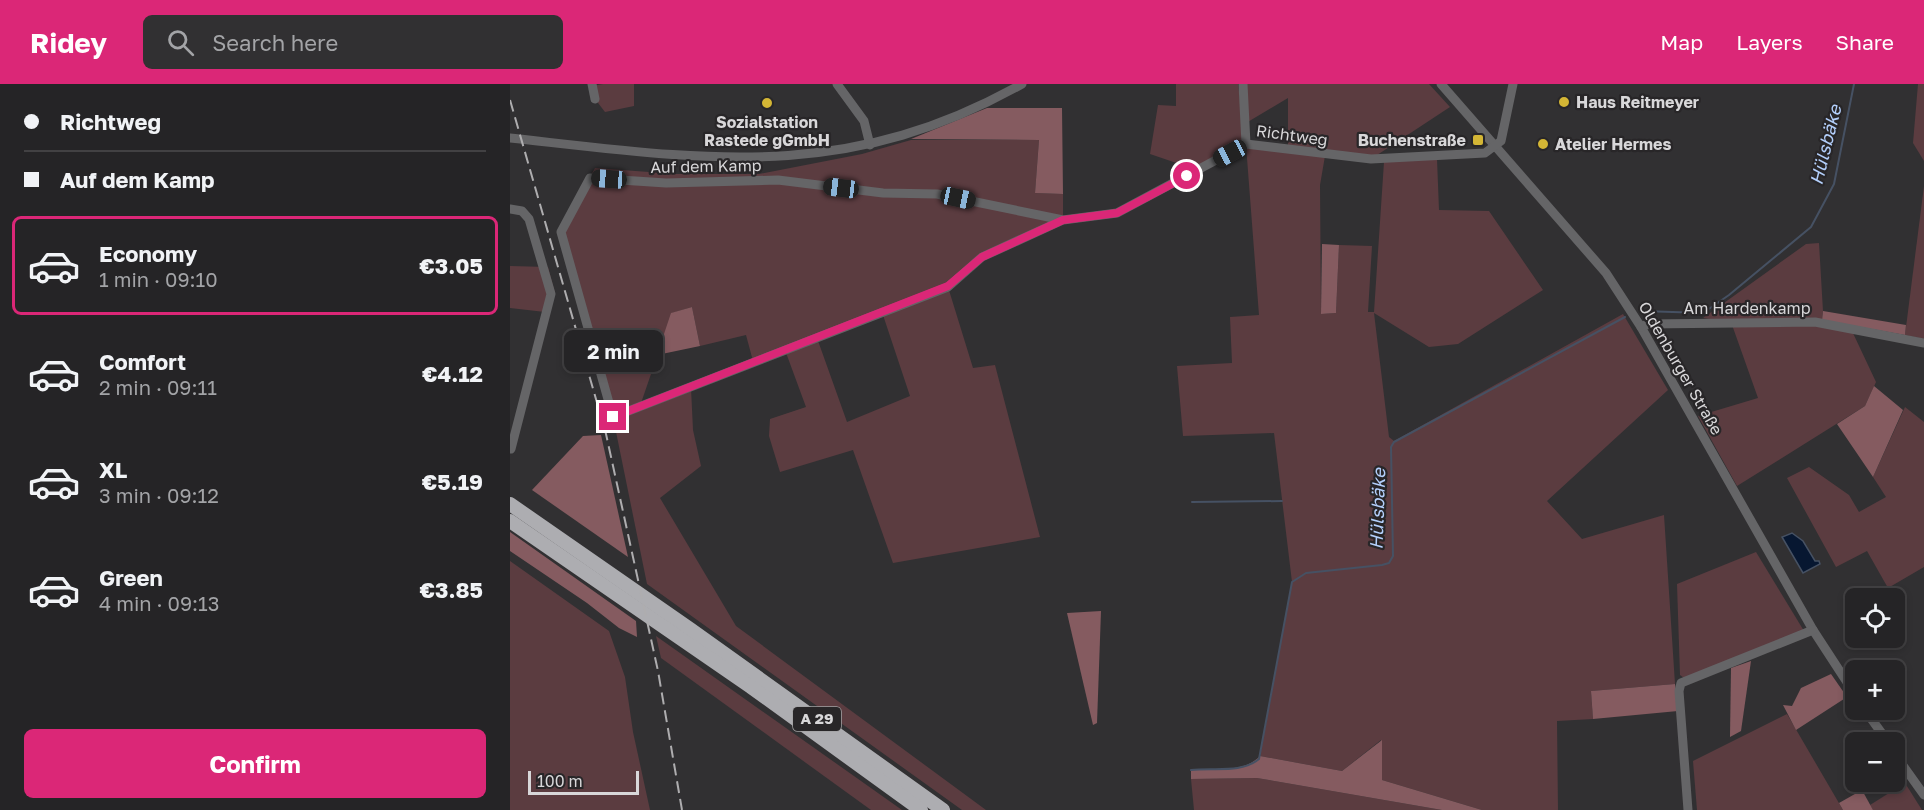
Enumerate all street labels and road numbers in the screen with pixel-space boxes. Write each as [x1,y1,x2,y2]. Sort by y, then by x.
street label: Richtweg [1255,120,1329,150]
street label: Auf dem Kamp [650,155,762,177]
street label: Oldenburger Straße [1635,298,1727,438]
street label: Am Hardenkamp [1683,298,1811,318]
road number: A 29 [793,707,841,731]

